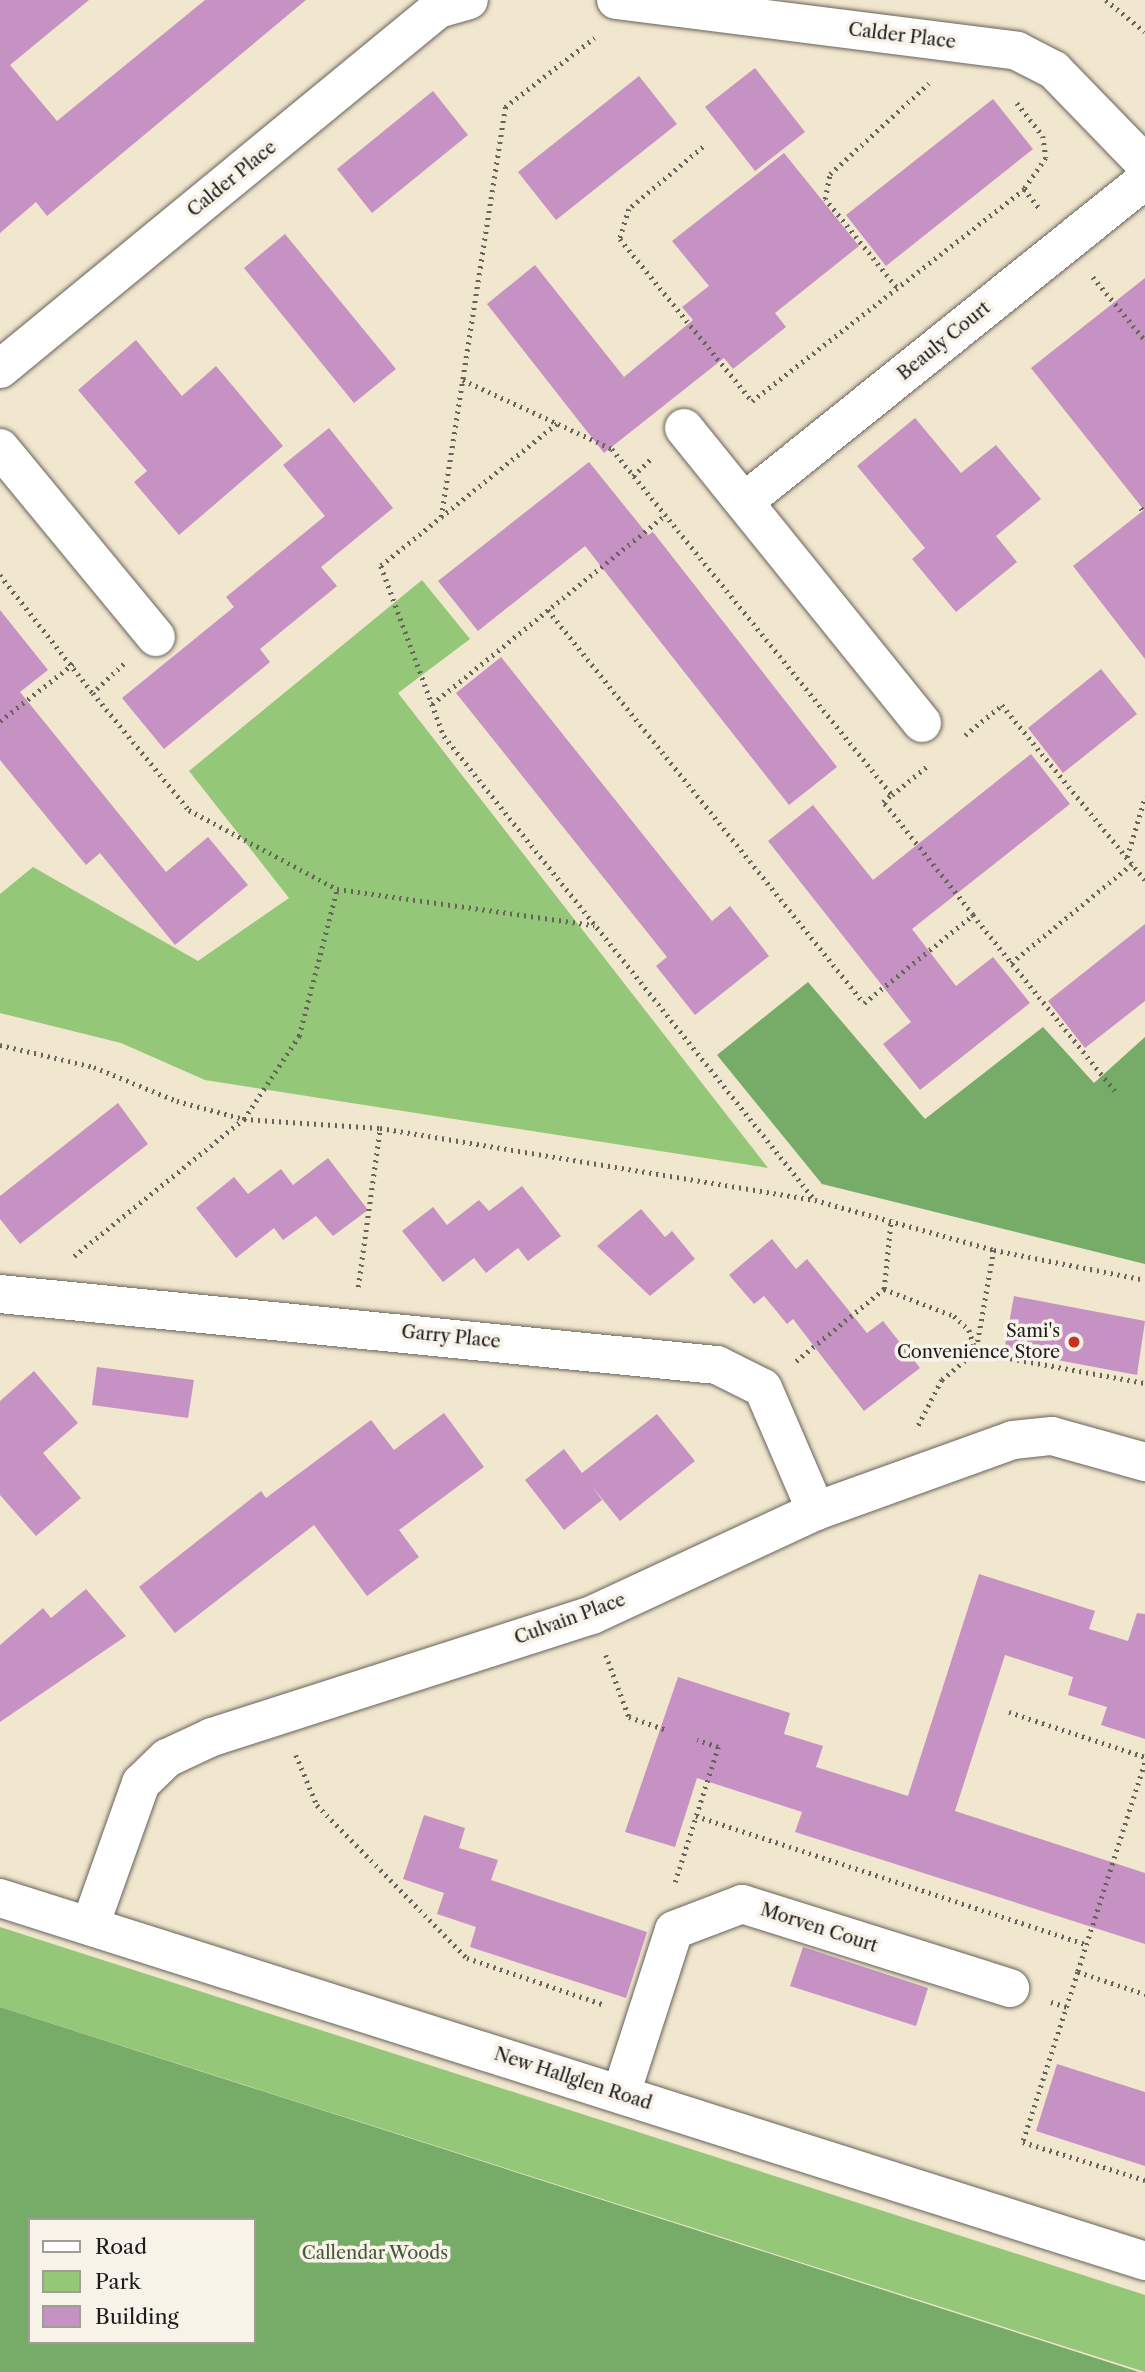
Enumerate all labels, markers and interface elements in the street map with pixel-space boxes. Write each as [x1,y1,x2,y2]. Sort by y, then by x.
street label: Calder Place [847,19,957,53]
street label: Calder Place [183,136,281,222]
street label: Beauly Court [893,297,995,385]
street label: Garry Place [400,1321,502,1353]
place label: Sami's Convenience Store [897,1321,1060,1364]
marker: Sami's Convenience Store [1066,1334,1082,1350]
street label: Culvain Place [511,1589,629,1649]
street label: Morven Court [758,1899,880,1957]
street label: New Hallglen Road [491,2043,655,2115]
legend [28,2218,256,2344]
text: Road [95,2234,147,2259]
park label: Callendar Woods [301,2242,449,2264]
text: Park [95,2269,141,2294]
text: Building [95,2304,179,2329]

